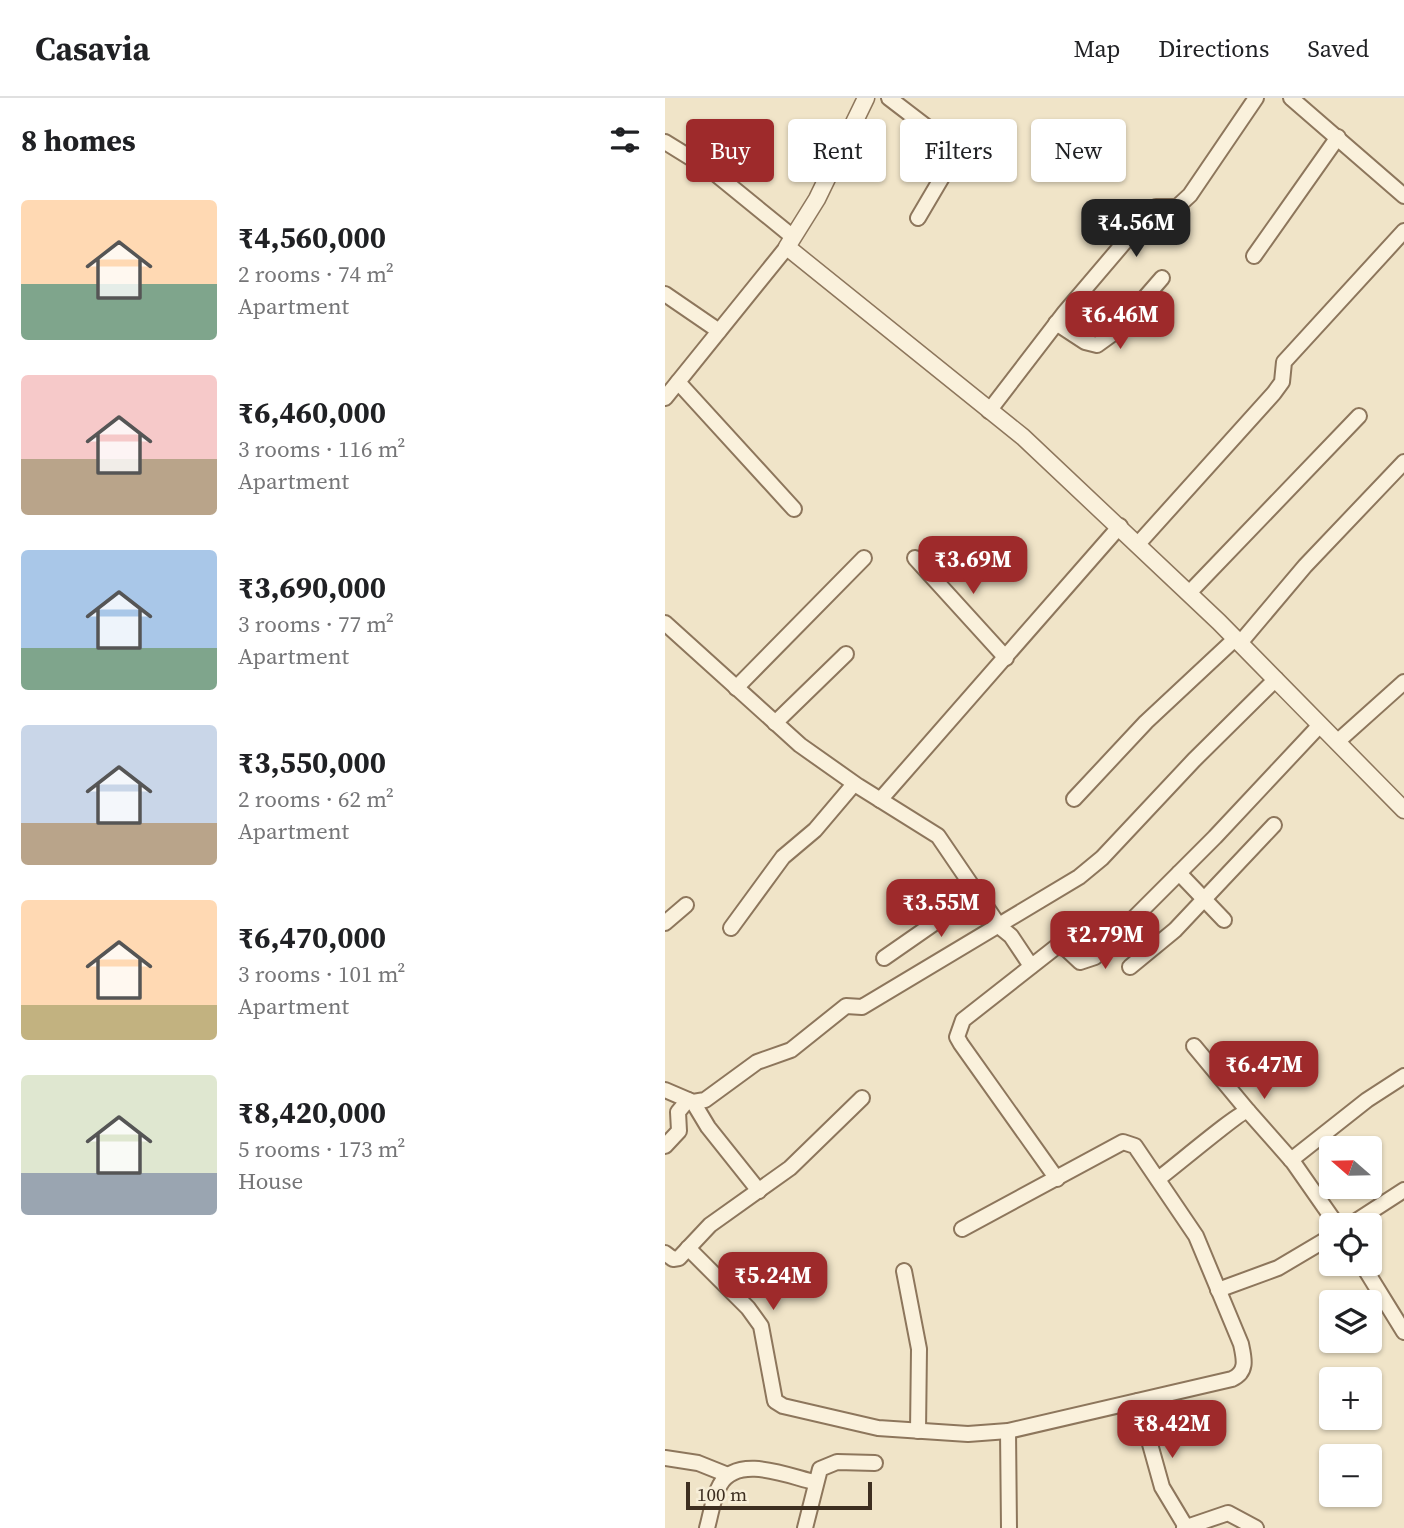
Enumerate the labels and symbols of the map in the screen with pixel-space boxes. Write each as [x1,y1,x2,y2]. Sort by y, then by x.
pin: ₹4.56M [1079,200,1193,259]
pin: ₹6.46M [1063,292,1177,351]
pin: ₹3.69M [916,536,1030,596]
pin: ₹3.55M [884,880,998,939]
pin: ₹2.79M [1048,912,1162,971]
pin: ₹6.47M [1207,1042,1321,1101]
north arrow [1319,1136,1383,1199]
pin: ₹5.24M [716,1252,830,1312]
pin: ₹8.42M [1115,1400,1229,1460]
scale bar [686,1479,871,1511]

